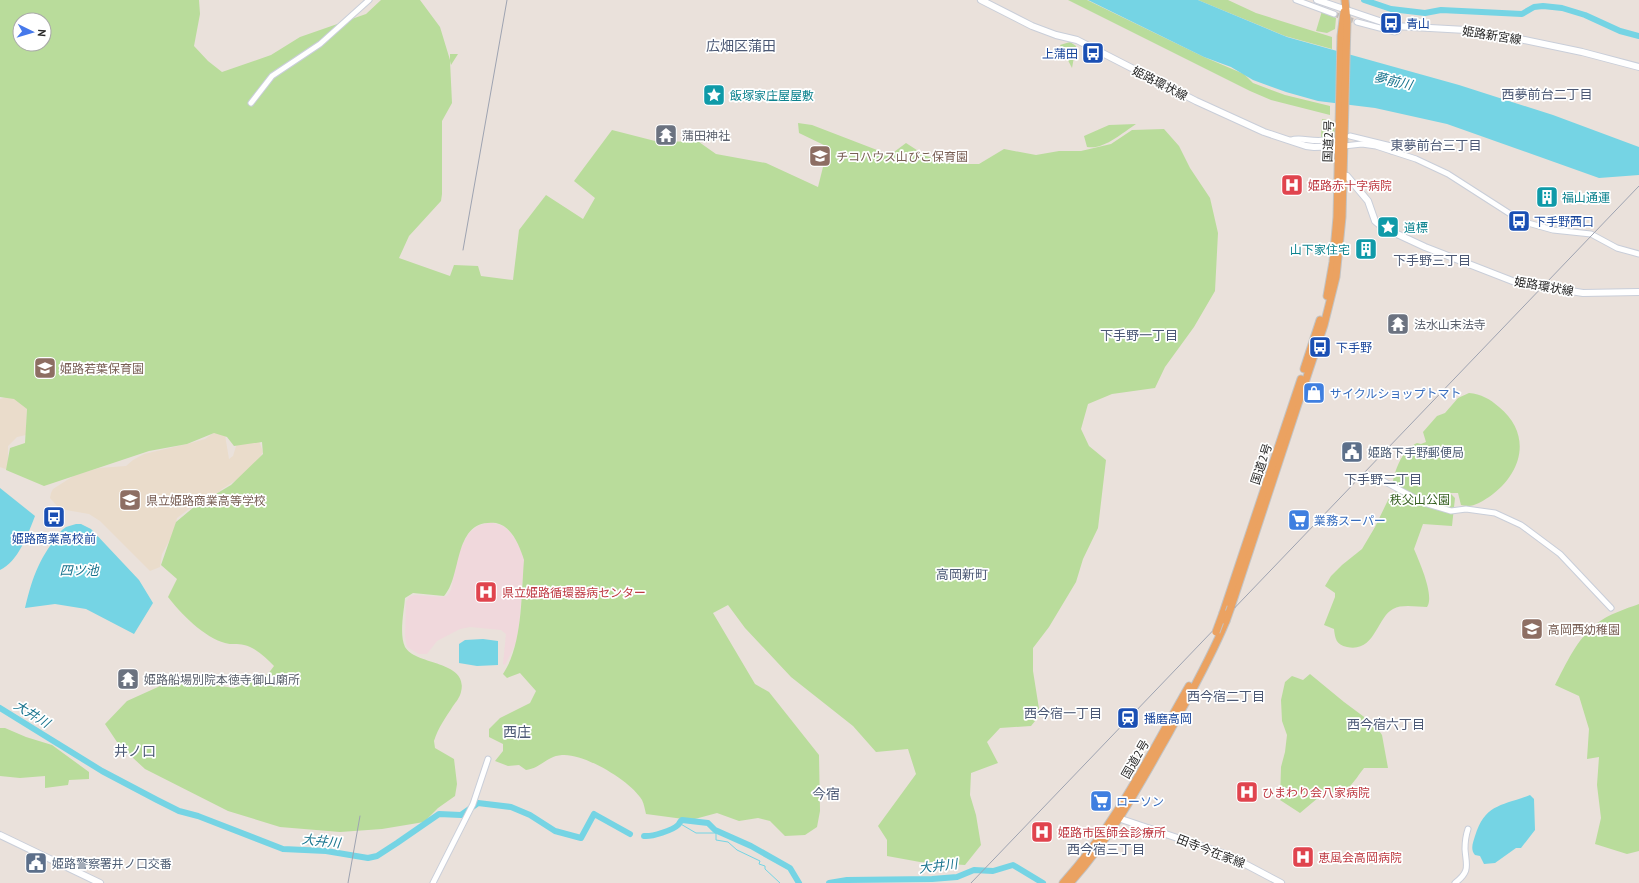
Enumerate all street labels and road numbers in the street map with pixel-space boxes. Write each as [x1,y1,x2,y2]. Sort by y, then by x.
street label: 姫路新宮線 [1461,23,1523,47]
street label: 姫路環状線 [1130,63,1190,103]
street label: 国道2号 [1320,119,1336,163]
street label: 姫路環状線 [1513,273,1575,299]
street label: 国道2号 [1247,441,1275,487]
street label: 国道2号 [1118,737,1152,781]
street label: 田寺今在家線 [1175,831,1247,871]

